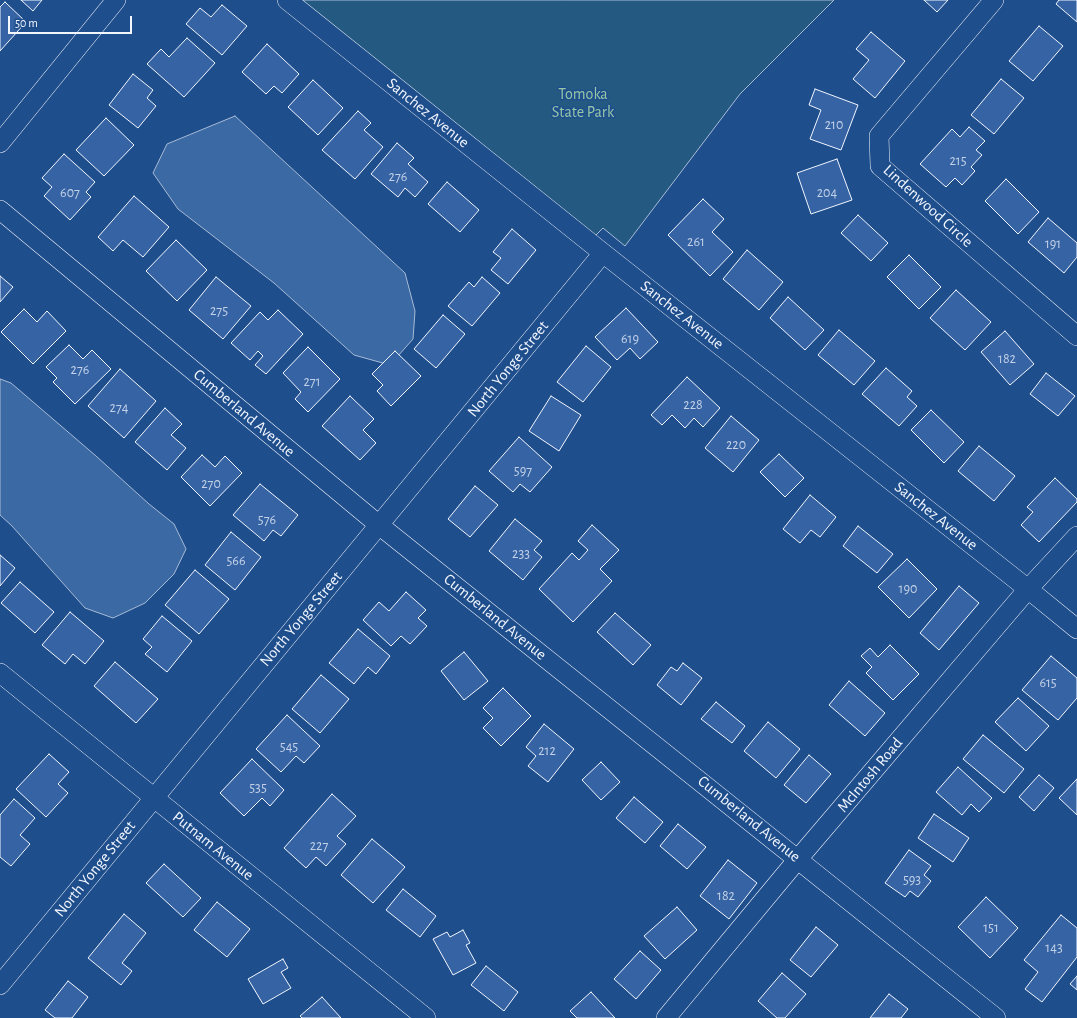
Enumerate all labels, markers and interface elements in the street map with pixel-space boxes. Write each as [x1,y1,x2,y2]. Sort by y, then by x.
scale bar [10,8,134,34]
text: 50 m [15,17,38,29]
street label: Sanchez Avenue [383,74,473,152]
park label: Tomoka State Park [552,84,614,122]
house number: 210 [825,117,843,133]
house number: 215 [949,153,967,169]
street label: Lindenwood Circle [879,161,977,251]
house number: 276 [389,169,407,185]
house number: 607 [60,185,80,201]
house number: 204 [817,185,837,201]
house number: 261 [687,234,705,250]
house number: 191 [1045,236,1061,252]
street label: Sanchez Avenue [637,277,727,353]
house number: 275 [210,303,228,319]
street label: North Yonge Street [463,317,553,421]
house number: 619 [621,331,639,347]
house number: 182 [998,351,1016,367]
house number: 276 [71,362,89,378]
street label: Cumberland Avenue [189,365,299,461]
house number: 271 [303,374,321,390]
house number: 228 [683,397,703,413]
house number: 274 [110,400,128,416]
house number: 220 [726,437,746,453]
house number: 597 [514,463,532,479]
house number: 270 [201,476,221,492]
street label: Sanchez Avenue [891,478,981,554]
house number: 576 [258,512,276,528]
house number: 233 [512,546,530,562]
house number: 566 [226,553,246,569]
street label: North Yonge Street [256,567,346,671]
street label: Cumberland Avenue [440,570,550,664]
house number: 190 [899,581,917,597]
house number: 615 [1039,675,1057,691]
street label: McIntosh Road [833,734,907,816]
house number: 545 [280,739,298,755]
house number: 212 [538,743,556,759]
street label: Cumberland Avenue [694,772,804,866]
house number: 535 [249,780,267,796]
street label: Putnam Avenue [169,807,257,885]
street label: North Yonge Street [50,817,140,921]
house number: 227 [310,838,328,854]
house number: 593 [903,872,921,888]
house number: 182 [717,888,735,904]
house number: 151 [983,920,999,936]
house number: 143 [1045,940,1063,956]

